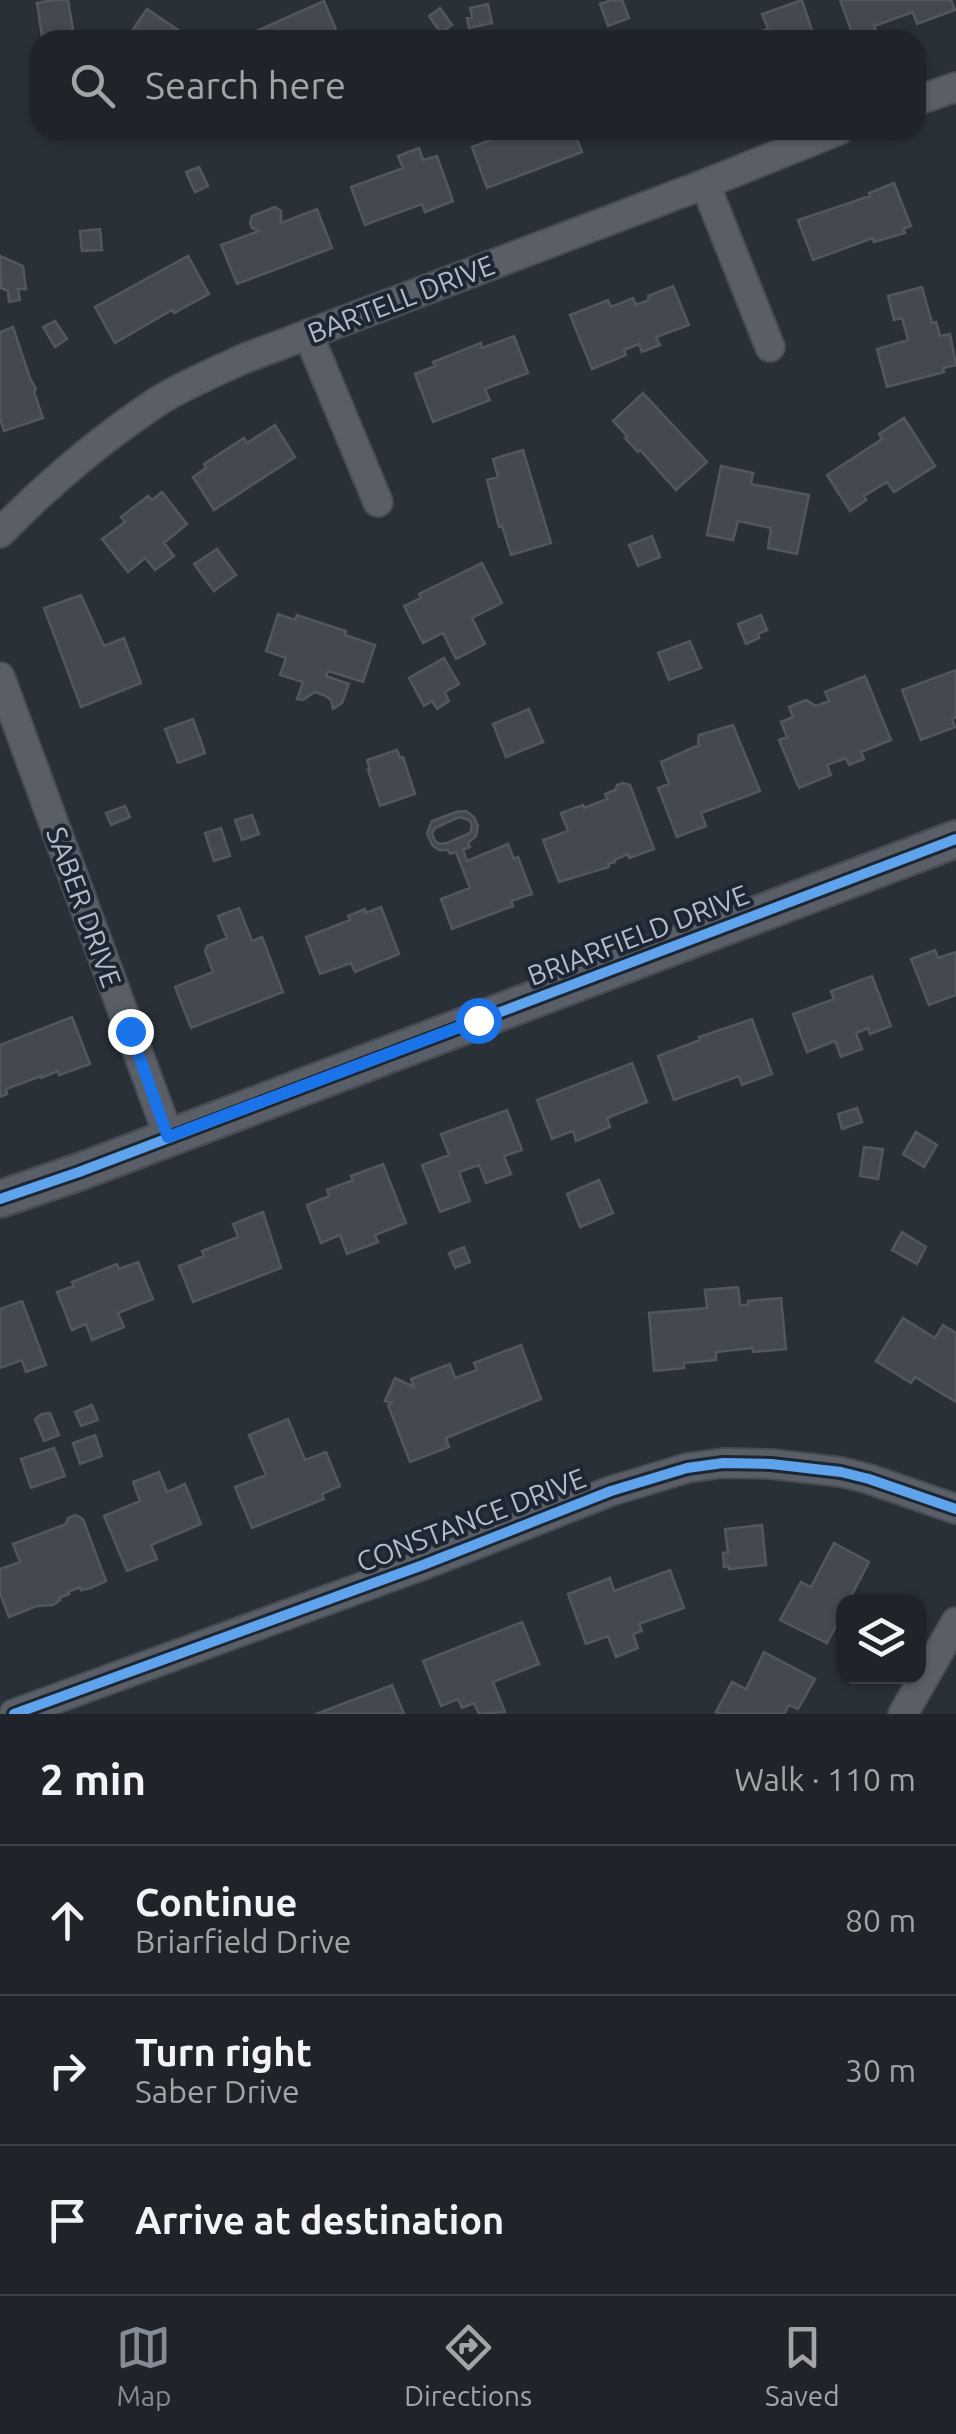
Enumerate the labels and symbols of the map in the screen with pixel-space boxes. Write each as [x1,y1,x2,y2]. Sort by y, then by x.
street label: BARTELL DRIVE [303,249,499,348]
street label: SABER DRIVE [41,823,128,991]
street label: BRIARFIELD DRIVE [523,878,753,991]
route start [456,998,502,1044]
route end [108,1009,154,1055]
street label: CONSTANCE DRIVE [352,1462,590,1577]

